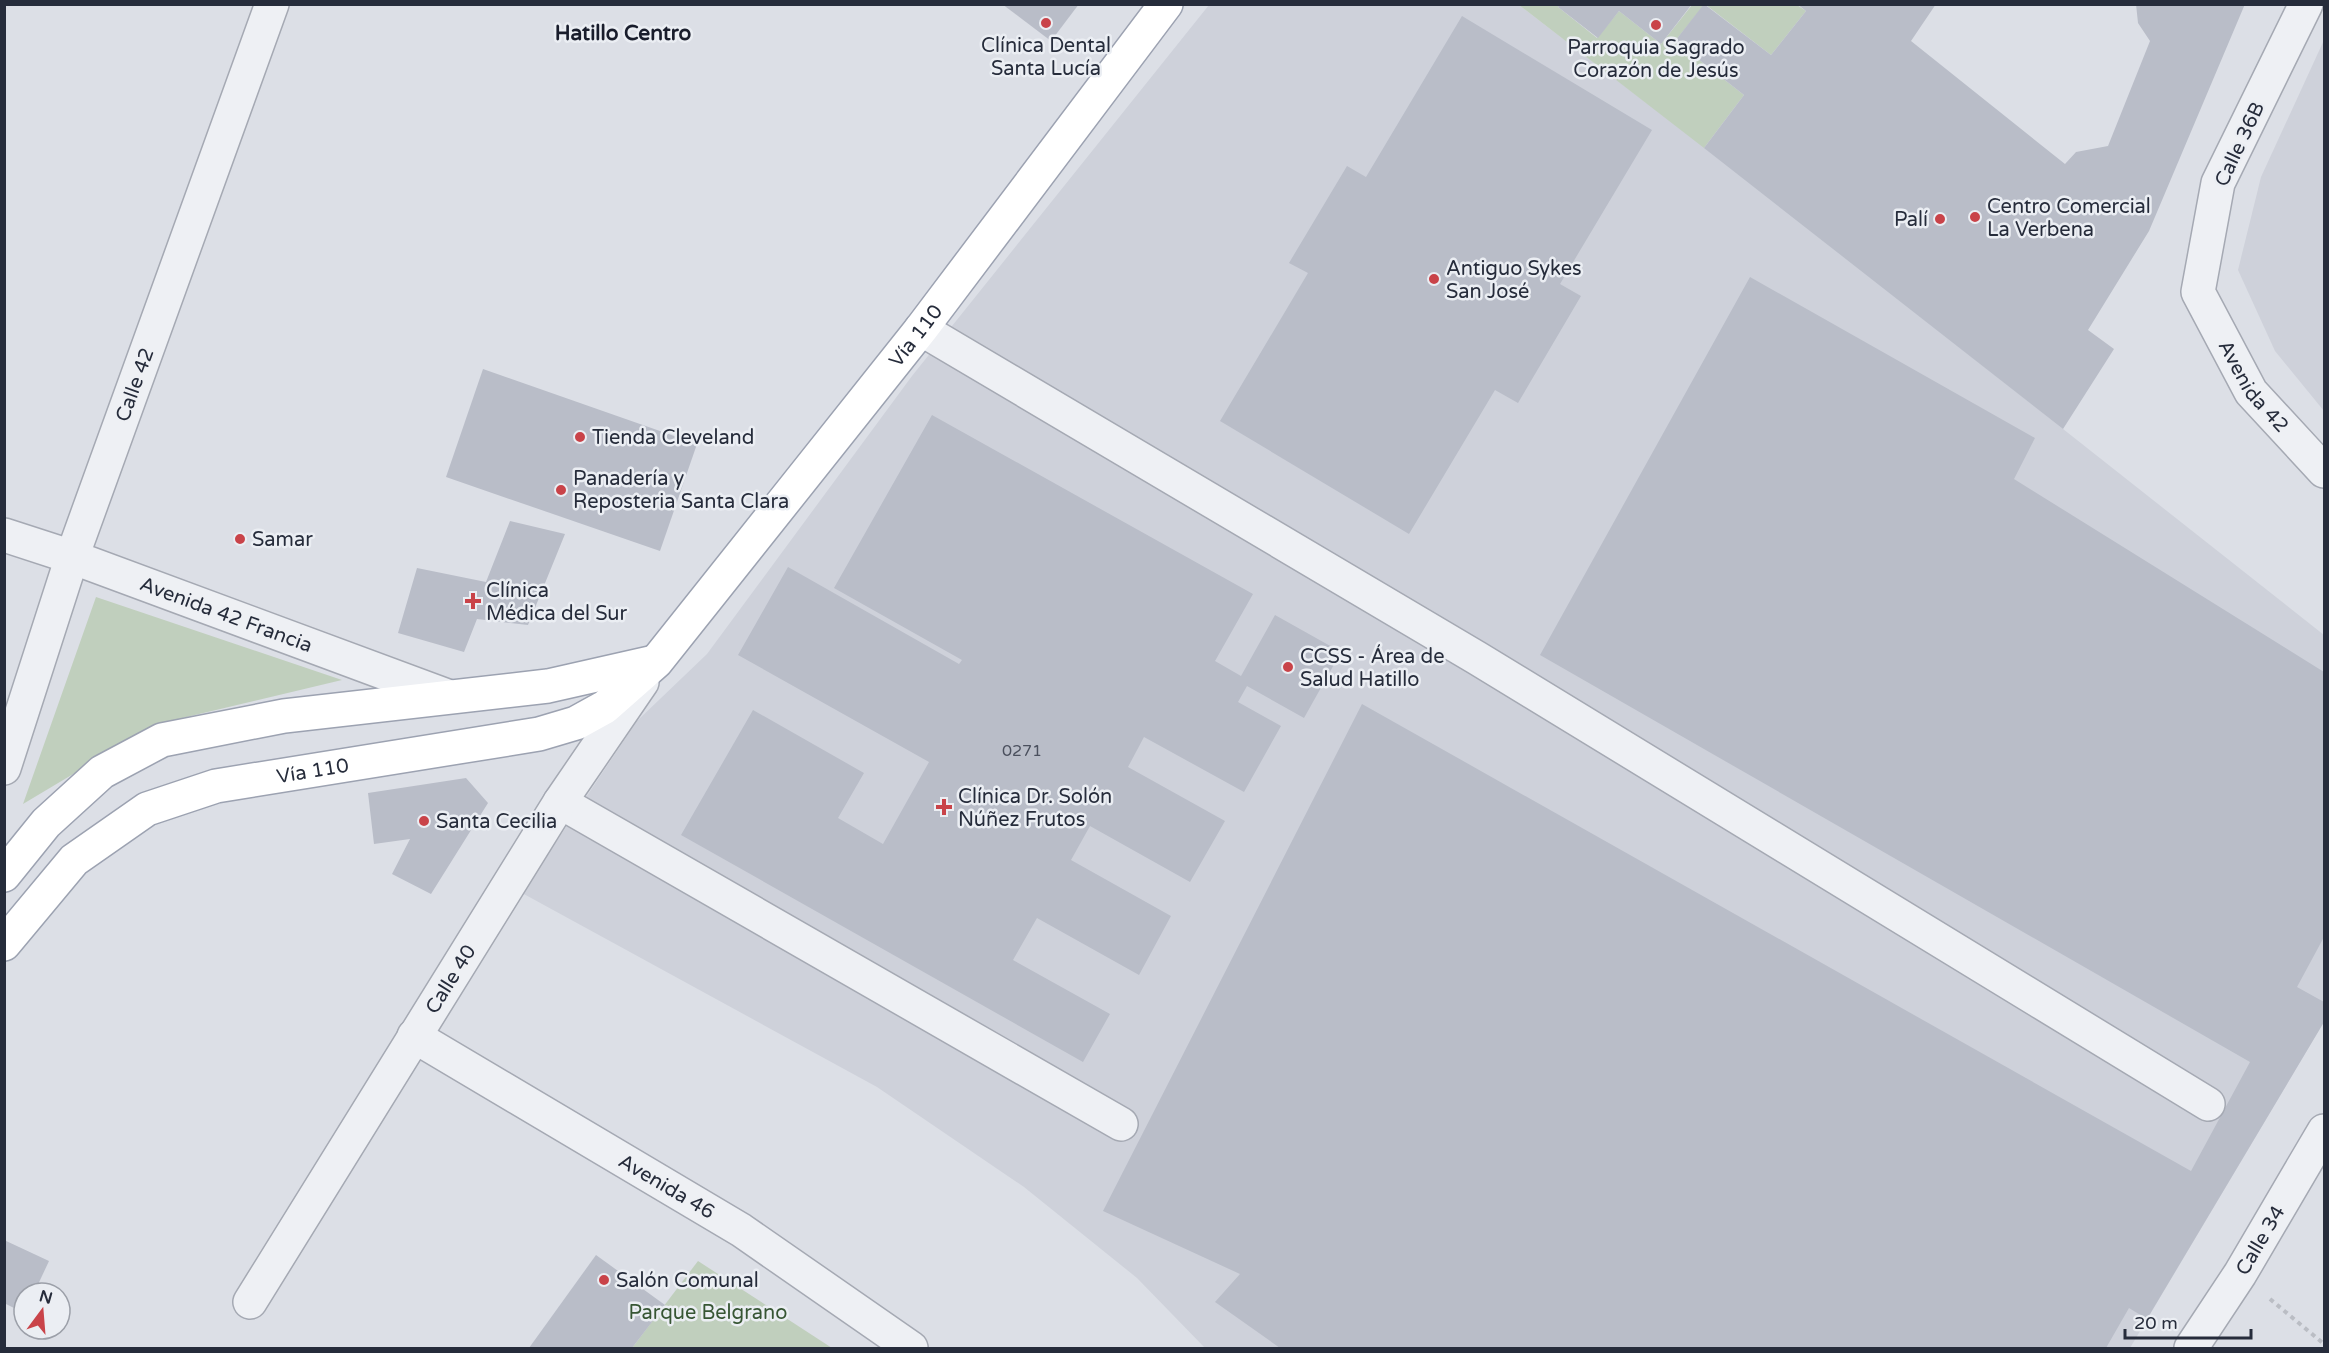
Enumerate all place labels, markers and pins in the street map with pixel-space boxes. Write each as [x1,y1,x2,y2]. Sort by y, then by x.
marker: Clínica Dental Santa Lucía [1039,16,1053,30]
marker: Parroquia Sagrado Corazón de Jesús [1649,18,1663,32]
place label: Clínica Dental Santa Lucía [981,34,1111,81]
place label: Parroquia Sagrado Corazón de Jesús [1567,36,1745,83]
place label: Centro Comercial La Verbena [1987,195,2151,242]
place label: Palí [1894,208,1928,232]
marker: Centro Comercial La Verbena [1968,210,1982,224]
marker: Palí [1933,212,1947,226]
place label: Antiguo Sykes San José [1446,257,1582,304]
marker: Antiguo Sykes San José [1427,272,1441,286]
place label: Tienda Cleveland [592,426,754,450]
marker: Tienda Cleveland [573,430,587,444]
place label: Panadería y Reposteria Santa Clara [573,467,789,514]
marker: Panadería y Reposteria Santa Clara [554,483,568,497]
place label: Samar [252,528,313,552]
marker: Samar [233,532,247,546]
place label: Clínica Médica del Sur [486,579,627,626]
marker: Clínica Médica del Sur [464,592,482,610]
place label: CCSS - Área de Salud Hatillo [1300,644,1444,692]
marker: CCSS - Área de Salud Hatillo [1281,660,1295,674]
place label: Clínica Dr. Solón Núñez Frutos [958,785,1112,832]
marker: Clínica Dr. Solón Núñez Frutos [935,798,953,816]
place label: Santa Cecilia [436,810,557,834]
marker: Santa Cecilia [417,814,431,828]
place label: Salón Comunal [616,1269,759,1293]
marker: Salón Comunal [597,1273,611,1287]

